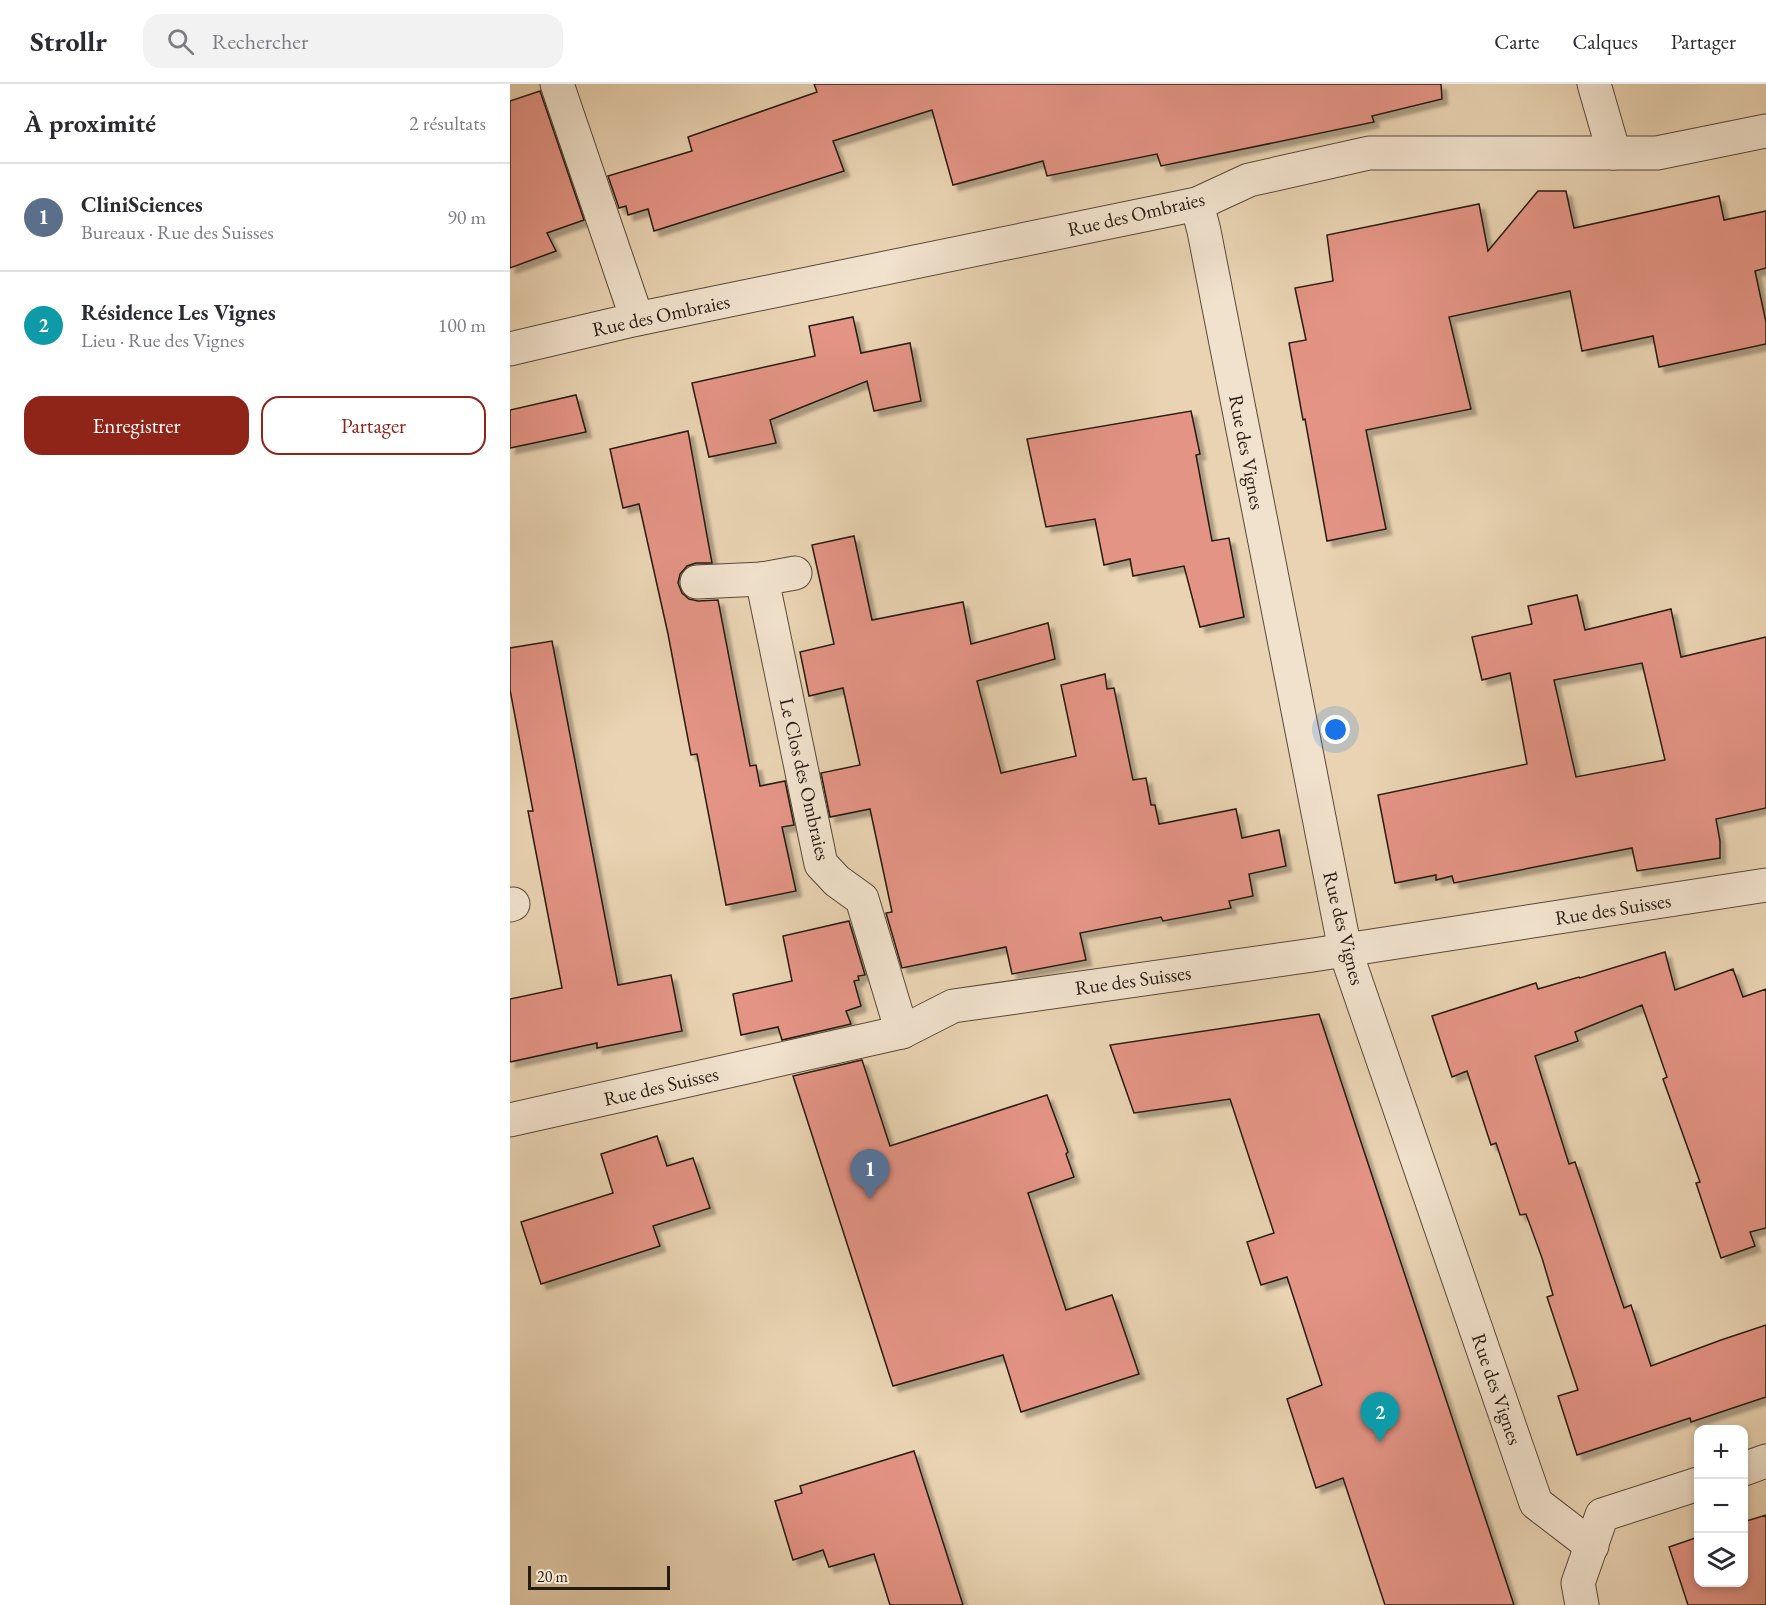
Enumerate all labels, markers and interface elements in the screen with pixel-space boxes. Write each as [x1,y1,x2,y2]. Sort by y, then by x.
search box [143,14,563,68]
text: Strollr [30,23,107,59]
icon: search [164,25,197,58]
text: Rechercher [212,27,308,56]
text: Carte [1494,28,1539,55]
text: Calques [1572,28,1638,55]
text: Partager [1671,28,1736,55]
text: À proximité [24,106,156,140]
text: 2 résultats [409,110,486,136]
street label: Rue des Ombraies [1065,186,1207,242]
text: CliniSciences [81,190,203,219]
text: 1 [38,204,49,230]
text: 90 m [447,204,486,230]
text: Bureaux · Rue des Suisses [81,219,274,245]
street label: Rue des Ombraies [590,288,732,342]
text: Résidence Les Vignes [81,298,276,327]
text: 2 [38,312,49,338]
text: 100 m [438,312,486,338]
text: Lieu · Rue des Vignes [81,327,244,353]
street label: Rue des Vignes [1223,392,1271,512]
button: Enregistrer [24,396,249,455]
button: Partager [261,396,486,455]
street label: Le Clos des Ombraies [774,695,836,863]
your location [1321,715,1350,744]
street label: Rue des Vignes [1317,868,1371,988]
street label: Rue des Suisses [1553,887,1673,931]
street label: Rue des Suisses [1073,959,1193,1001]
street label: Rue des Suisses [601,1060,721,1112]
pin: 1 [850,1150,890,1199]
street label: Rue des Vignes [1466,1330,1528,1448]
pin: 2 [1360,1392,1400,1442]
map controls [1694,1425,1748,1587]
button: + [1694,1425,1748,1479]
button: − [1694,1479,1748,1533]
button: layers [1694,1533,1748,1587]
scale bar [528,1563,670,1590]
text: 20 m [537,1566,568,1587]

